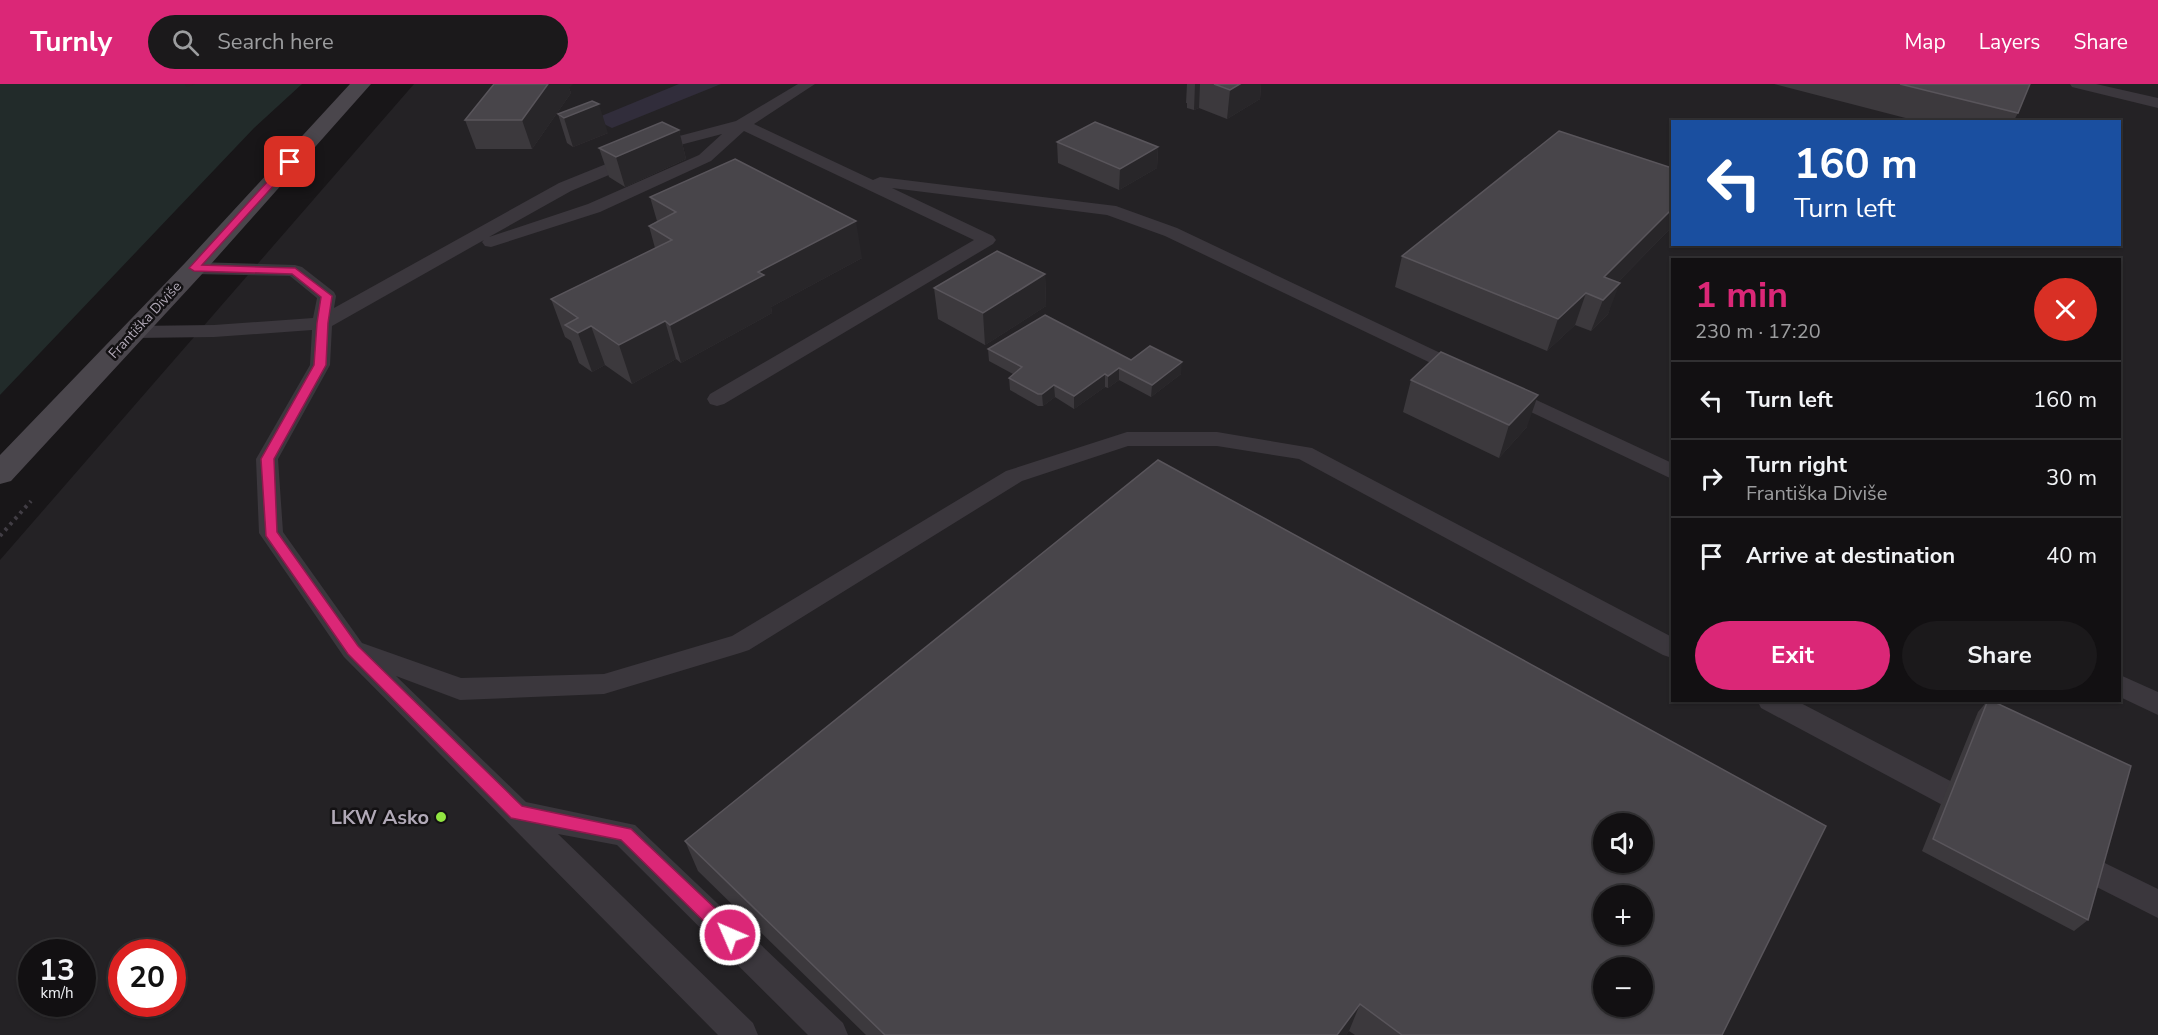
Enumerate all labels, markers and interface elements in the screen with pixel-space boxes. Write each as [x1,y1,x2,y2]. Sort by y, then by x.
search box [148,15,568,69]
text: Turnly [30,23,112,61]
icon: search [169,26,202,59]
text: Search here [217,27,334,57]
text: Map [1904,28,1946,56]
text: Layers [1979,28,2040,56]
text: Share [2073,28,2128,56]
pin [264,136,315,187]
text: 160 m [1794,136,1918,193]
icon: left [1695,144,1773,222]
icon: arrive [273,145,306,178]
text: Turn left [1794,190,1895,227]
text: 1 min [1695,271,1788,320]
street label: Františka Diviše [104,277,186,363]
button: close [2034,278,2097,341]
text: 230 m · 17:20 [1695,318,1821,345]
icon: left [1695,384,1728,417]
text: Turn left [1746,385,1833,415]
text: 160 m [2033,385,2097,415]
text: Turn right [1746,450,1847,480]
icon: right [1695,462,1728,495]
text: 30 m [2046,463,2097,493]
text: Františka Diviše [1746,480,1887,507]
icon: arrive [1695,540,1728,573]
text: Arrive at destination [1746,541,1955,571]
text: 40 m [2046,541,2097,571]
button: Exit [1695,621,1890,690]
button: Share [1902,621,2097,690]
place label: LKW Asko [331,804,429,831]
marker: LKW Asko [434,810,448,824]
map controls [1593,813,1653,1017]
button: sound [1593,813,1653,873]
button: + [1593,885,1653,945]
position arrow [698,903,762,967]
speed limit sign: 20 [108,939,186,1017]
text: 13 [39,950,75,991]
button: − [1593,957,1653,1017]
text: km/h [40,983,74,1003]

